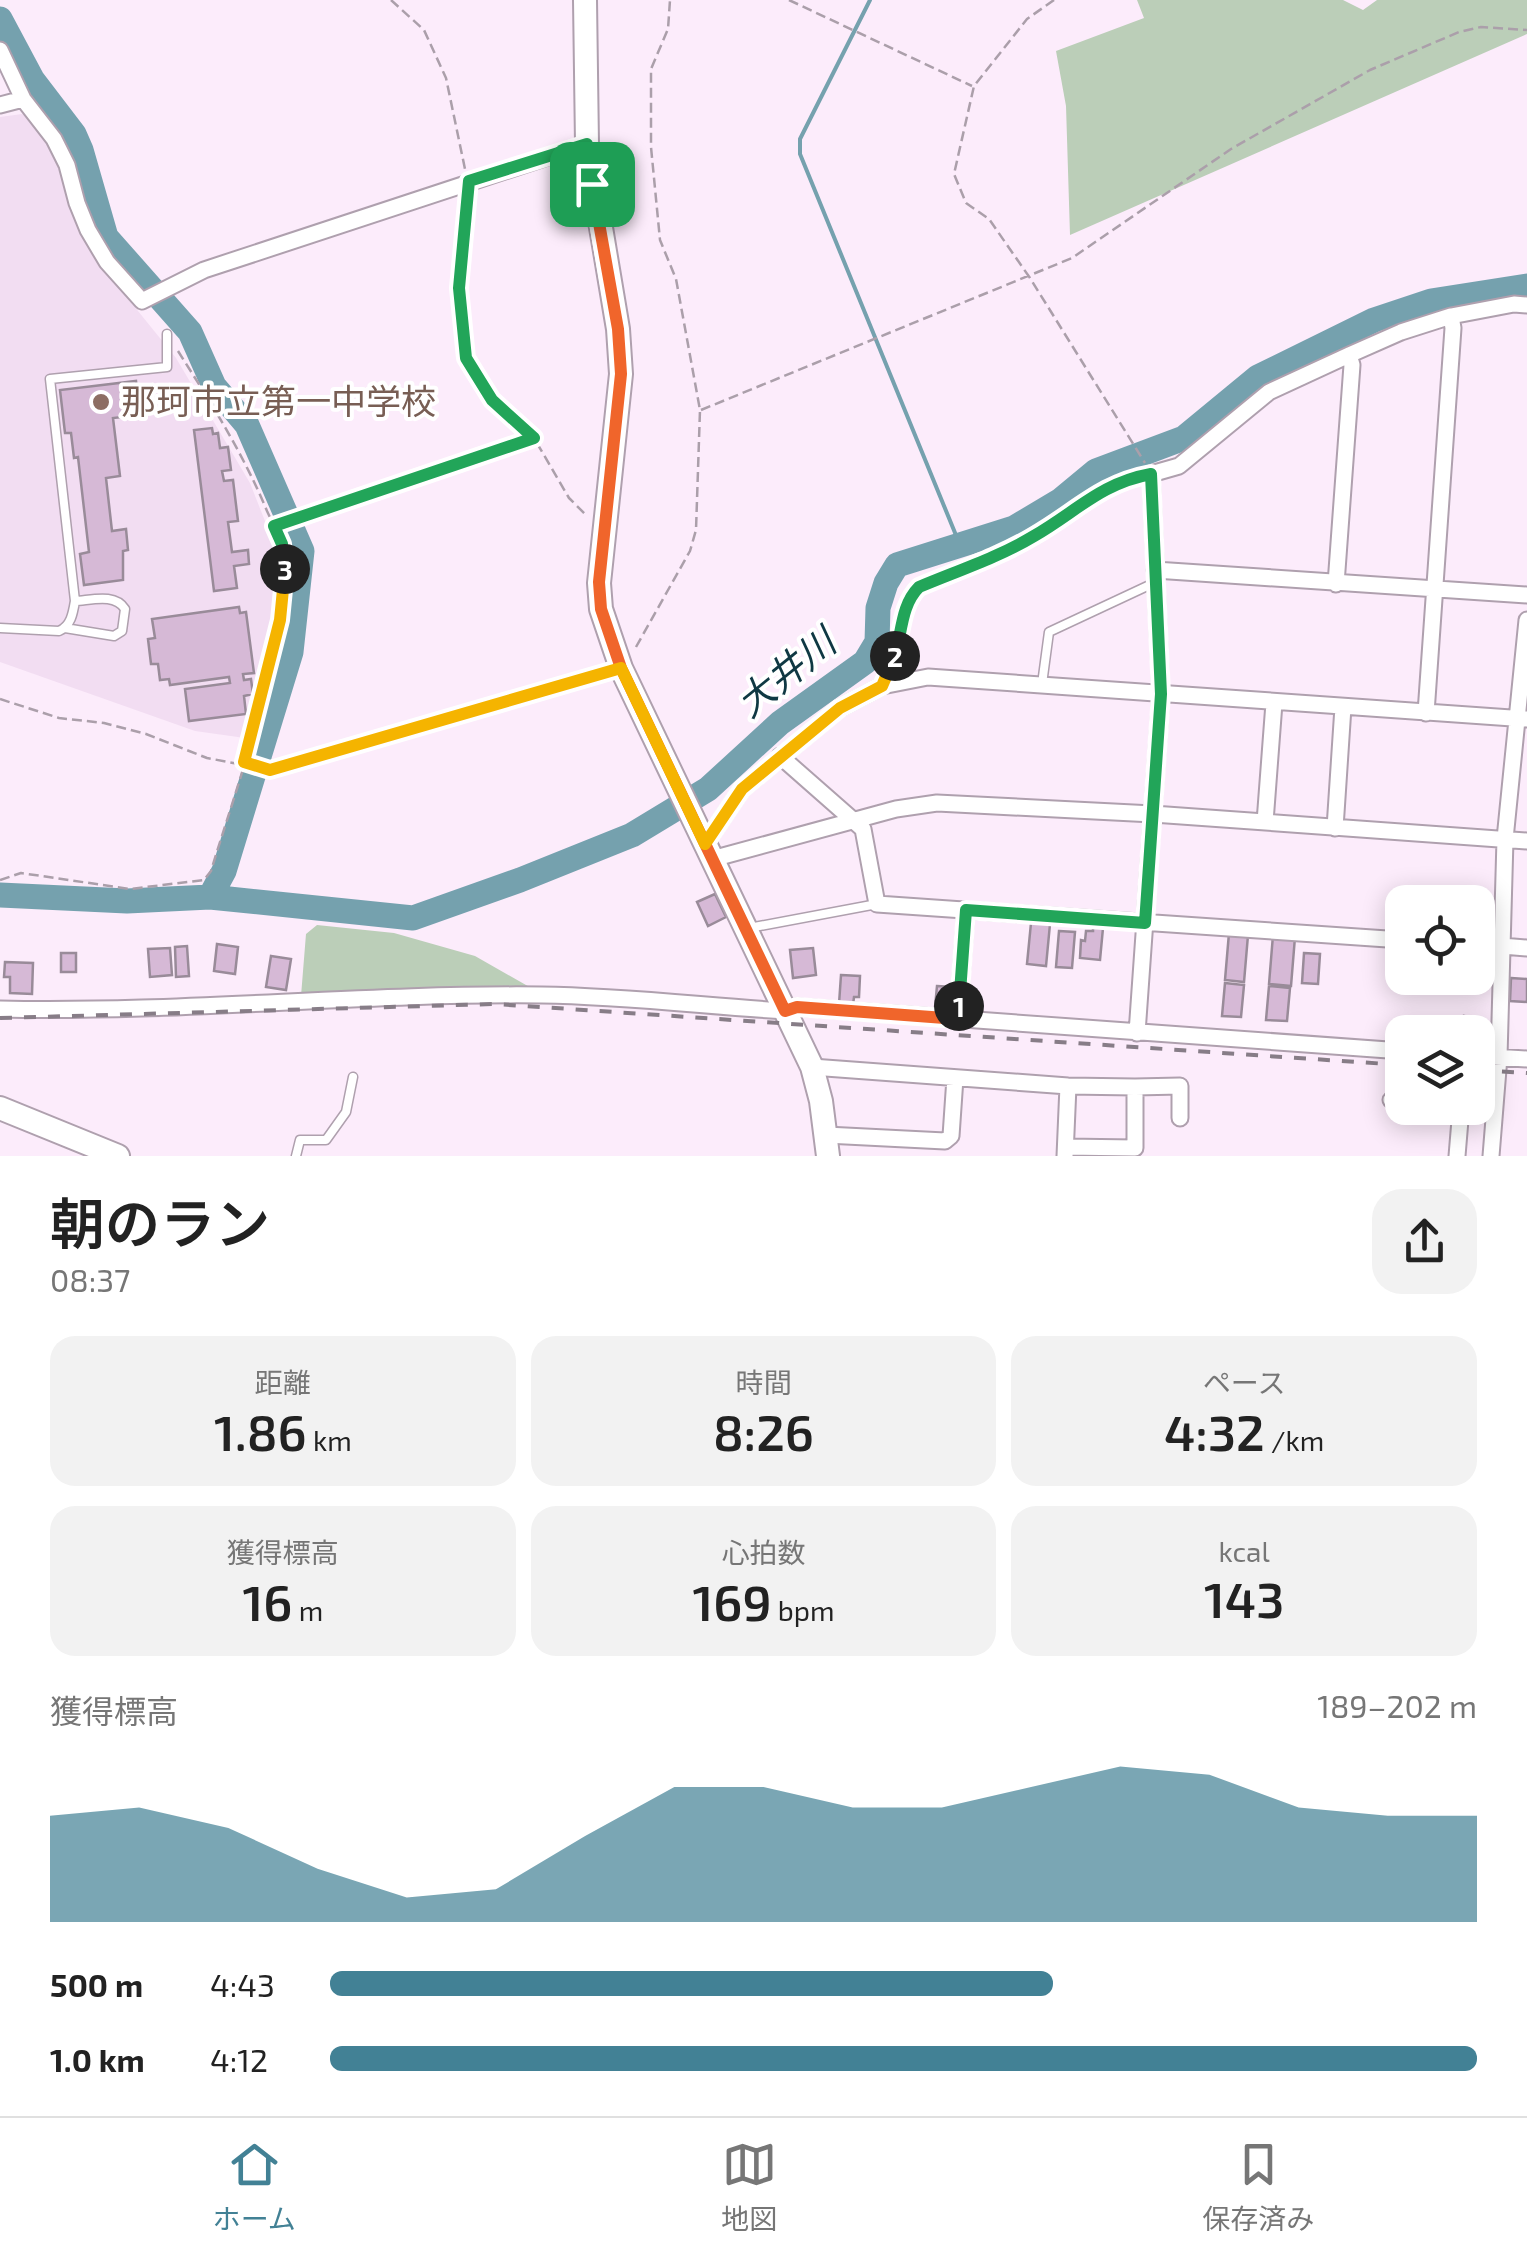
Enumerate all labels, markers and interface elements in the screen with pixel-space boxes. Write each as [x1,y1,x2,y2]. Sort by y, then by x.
pin [550,142,635,227]
icon: arrive [565,157,620,212]
place label: 那珂市立第一中学校 [121,379,436,421]
marker: 那珂市立第一中学校 [90,391,112,413]
pin: 3 [260,544,310,594]
text: 3 [277,552,293,586]
water label: 大井川 [726,615,847,725]
pin: 2 [870,631,920,681]
text: 2 [887,639,903,673]
map controls [1385,885,1495,1125]
button: locate [1385,885,1495,995]
pin: 1 [934,981,984,1031]
text: 1 [953,989,965,1023]
button: layers [1385,1015,1495,1125]
text: 朝のラン [50,1189,270,1255]
button: share [1372,1189,1477,1294]
text: 08:37 [50,1260,130,1298]
text: 距離 [255,1365,311,1399]
text: 時間 [735,1365,792,1399]
text: ペース [1203,1365,1285,1399]
text: 1.86 [214,1401,307,1461]
text: 8:26 [713,1401,814,1461]
text: 4:32 [1164,1401,1265,1461]
text: km [307,1423,352,1457]
text: /km [1265,1423,1324,1457]
text: kcal [1219,1534,1270,1568]
text: 獲得標高 [227,1535,339,1569]
text: 心拍数 [721,1535,806,1569]
text: 143 [1204,1568,1284,1628]
text: 16 [242,1571,292,1631]
text: 169 [692,1571,772,1631]
text: m [292,1593,323,1627]
text: bpm [772,1593,835,1627]
text: 189–202 m [1317,1686,1477,1724]
text: 獲得標高 [50,1691,178,1729]
text: 500 m [50,1965,143,2003]
text: 4:43 [210,1965,275,2003]
text: 1.0 km [50,2040,145,2078]
text: 4:12 [210,2040,268,2078]
tab: ホーム [213,2137,296,2237]
tab: 地図 [721,2137,777,2237]
tab: 保存済み [1202,2137,1314,2237]

